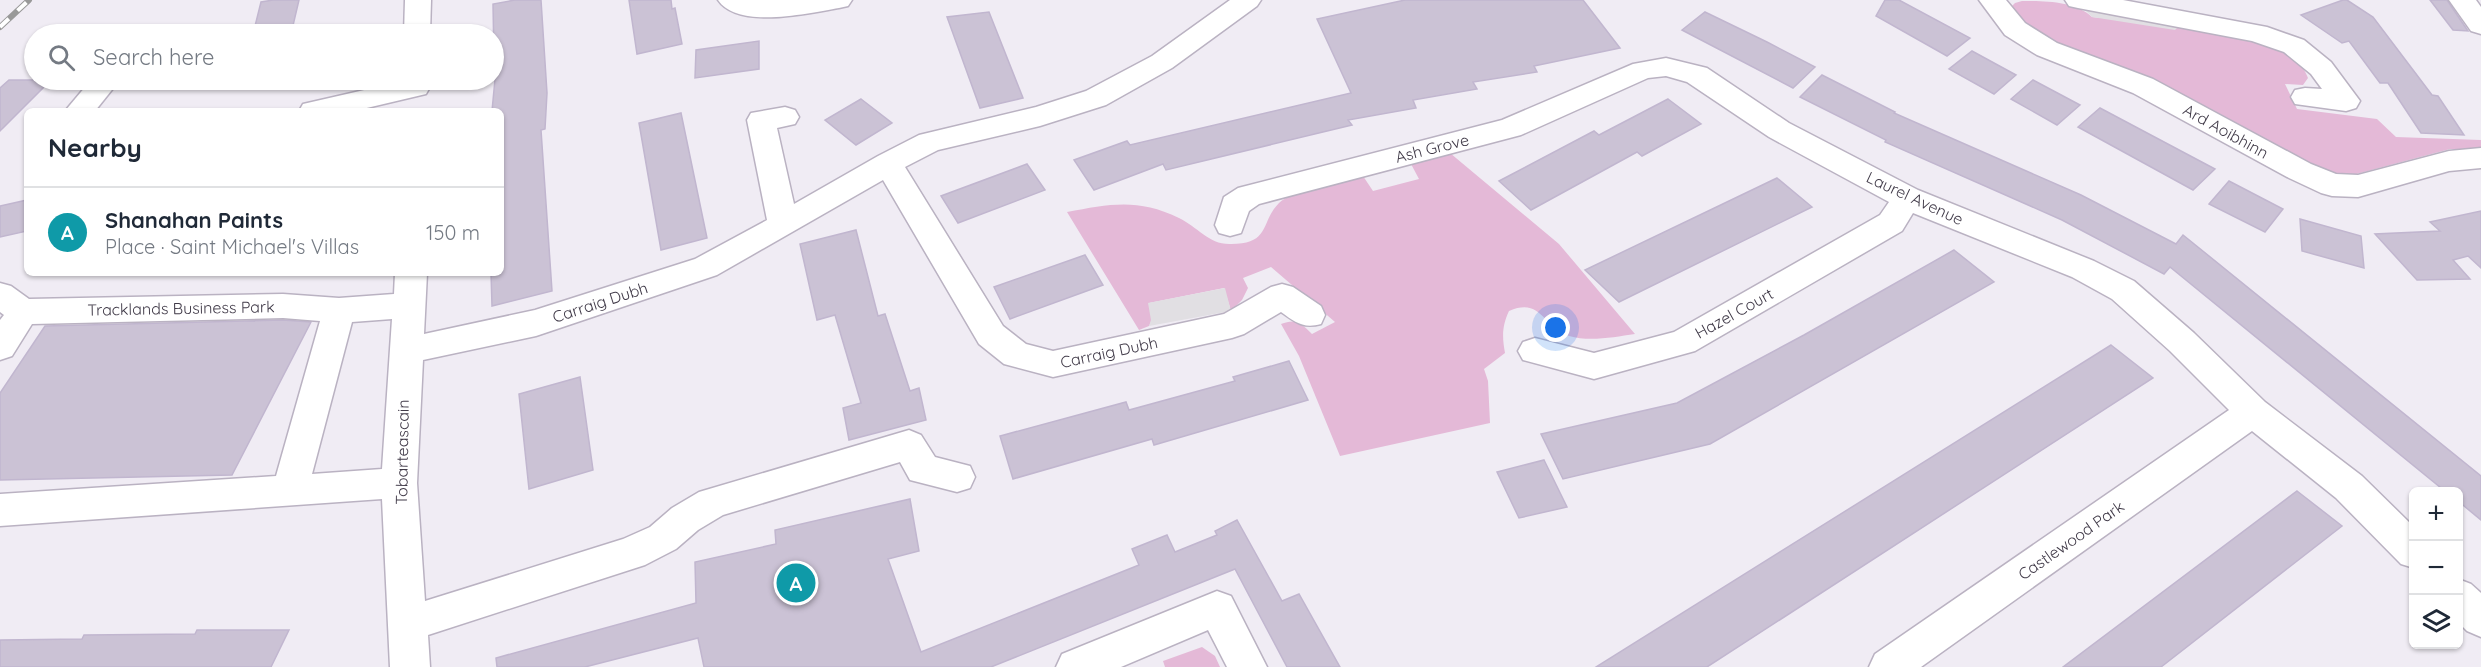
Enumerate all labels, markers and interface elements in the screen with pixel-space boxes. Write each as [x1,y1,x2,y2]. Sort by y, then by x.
search box [24,24,504,90]
icon: search [45,41,78,74]
text: Search here [93,43,214,71]
street label: Ard Aoibhinn [2180,99,2272,163]
street label: Ash Grove [1393,129,1471,167]
text: Nearby [48,131,142,164]
street label: Laurel Avenue [1863,167,1967,229]
text: Shanahan Paints [105,206,283,234]
text: A [61,220,74,245]
text: 150 m [426,220,480,245]
text: Place · Saint Michael's Villas [105,234,359,259]
street label: Carraig Dubh [550,277,650,327]
street label: Hazel Court [1691,283,1777,343]
street label: Tracklands Business Park [87,296,275,320]
your location [1541,313,1570,342]
street label: Carraig Dubh [1058,332,1160,372]
street label: Tobarteascain [391,399,413,505]
map controls [2409,487,2463,649]
button: + [2409,487,2463,541]
street label: Castlewood Park [2014,496,2128,584]
button: − [2409,541,2463,595]
pin: A [776,560,816,606]
button: layers [2409,595,2463,649]

